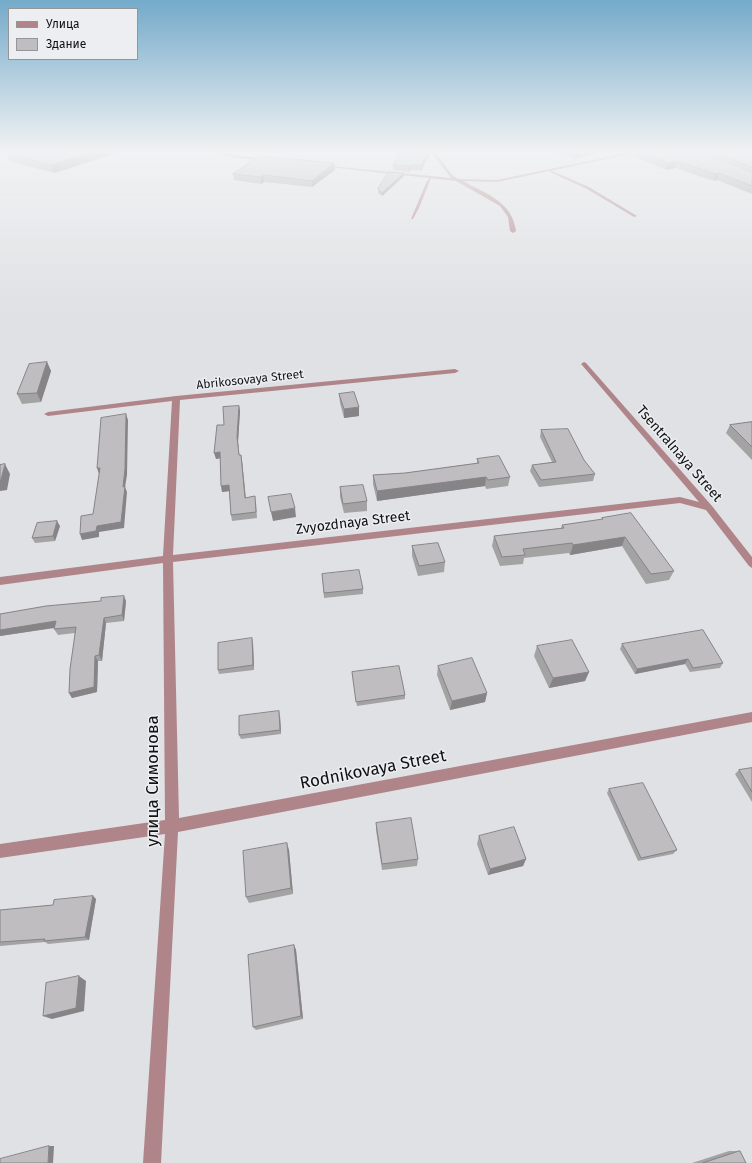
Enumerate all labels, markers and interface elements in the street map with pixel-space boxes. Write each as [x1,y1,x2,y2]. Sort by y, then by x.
legend [8,8,138,60]
text: Улица [46,17,80,31]
text: Здание [46,37,86,51]
street label: Abrikosovaya Street [196,367,304,393]
street label: Tsentralnaya Street [633,402,725,506]
street label: Zvyozdnaya Street [295,508,411,538]
street label: улица Симонова [143,715,163,847]
street label: Rodnikovaya Street [298,746,448,794]

